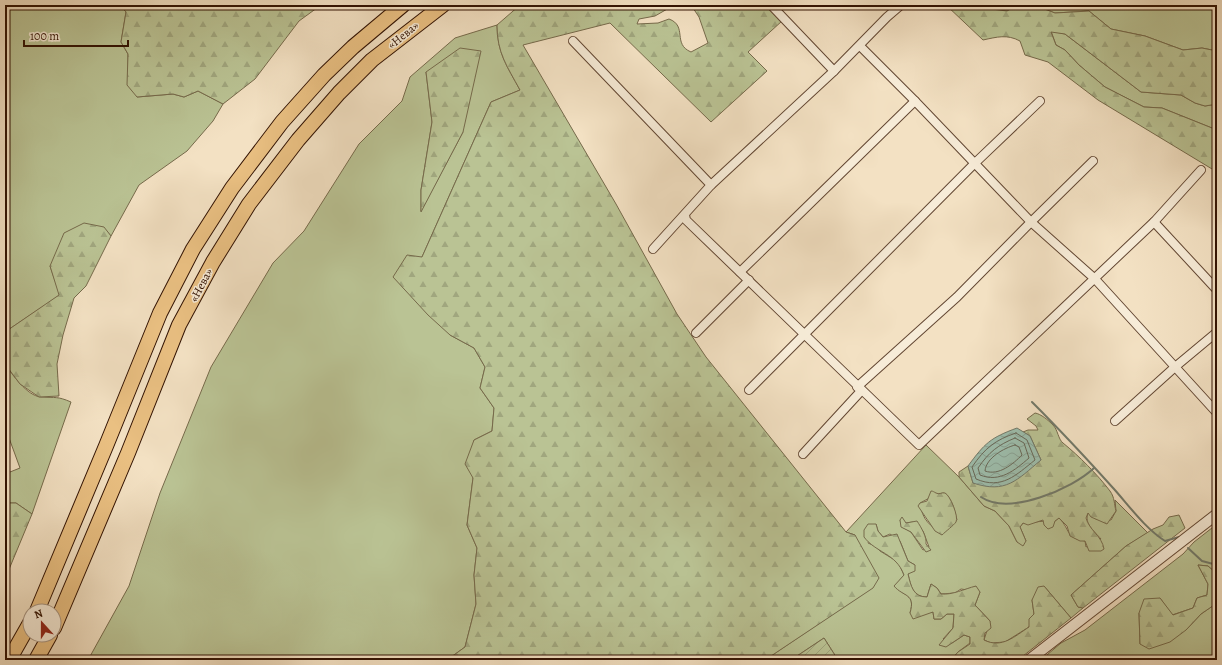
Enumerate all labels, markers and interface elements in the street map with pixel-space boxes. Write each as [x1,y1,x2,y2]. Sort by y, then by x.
street label: «Нева» [384,18,422,52]
scale bar [24,22,128,48]
text: 100 m [30,28,59,44]
street label: «Нева» [186,265,216,305]
north arrow [22,603,62,643]
text: N [32,606,45,623]

